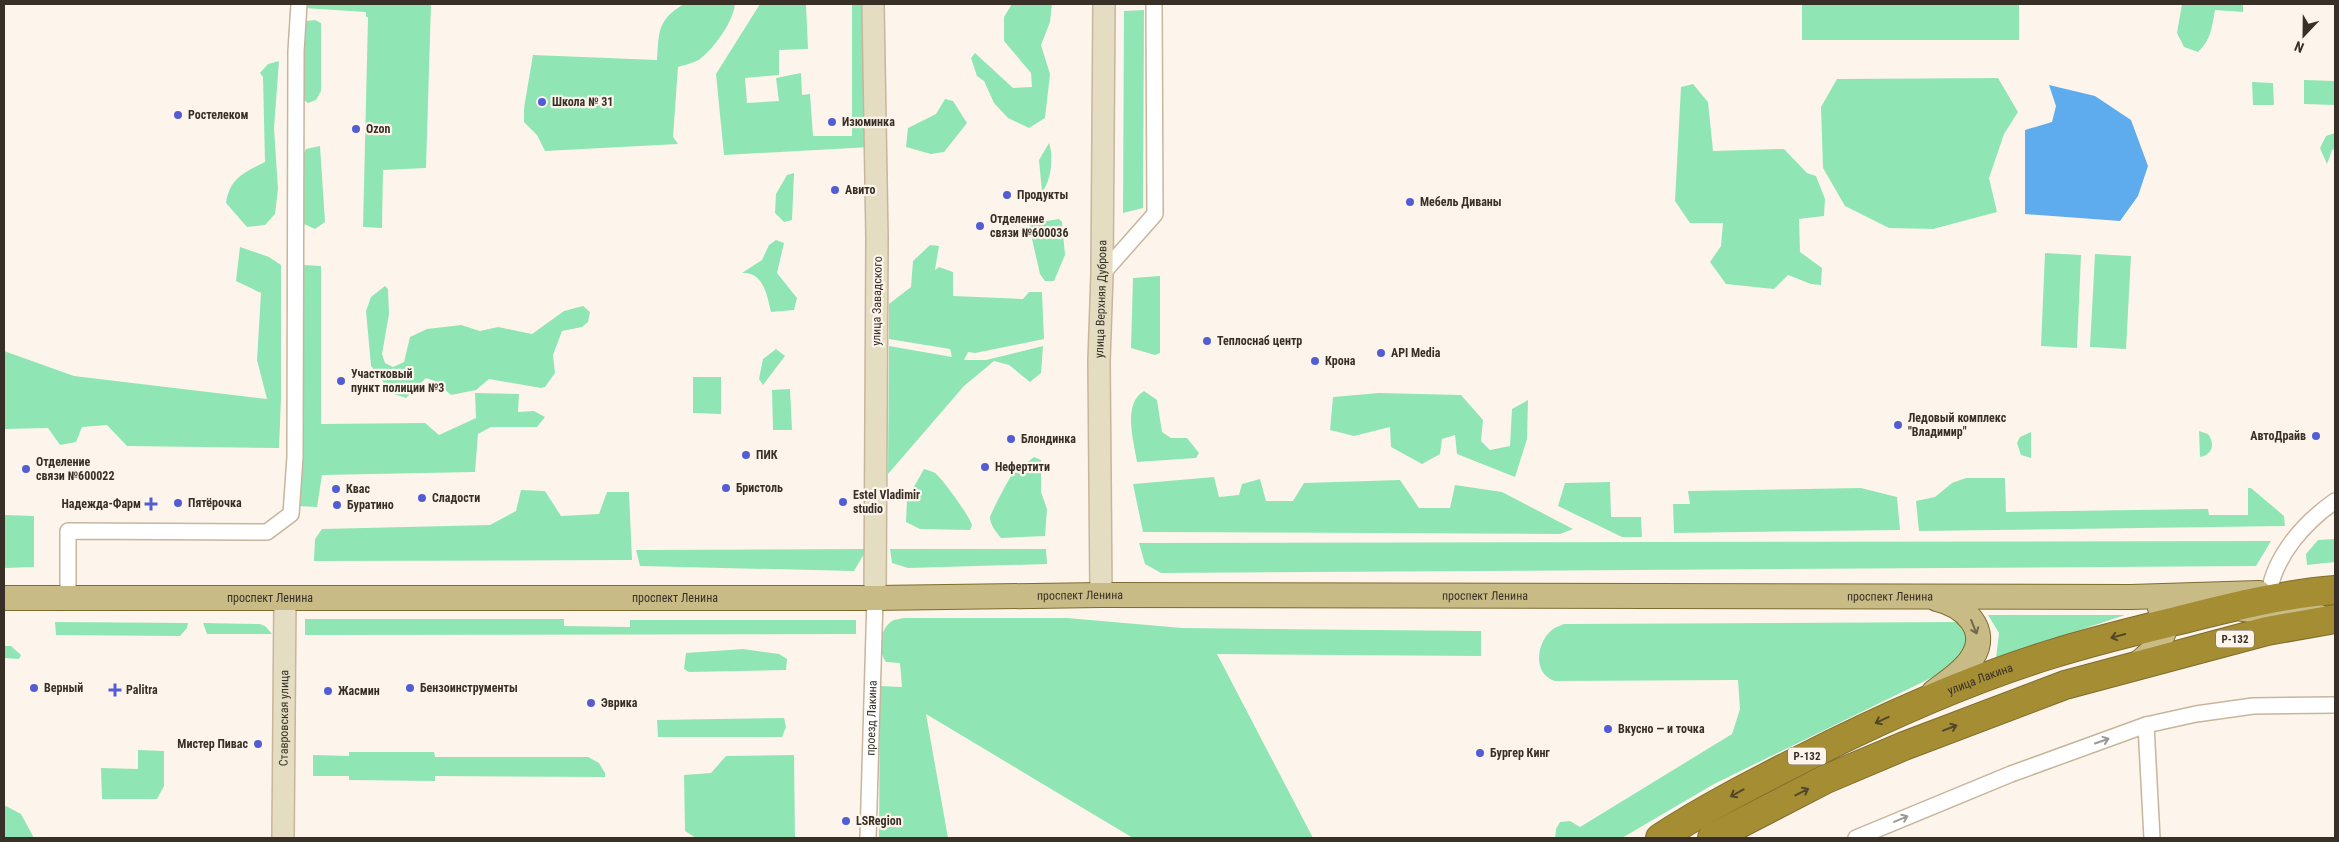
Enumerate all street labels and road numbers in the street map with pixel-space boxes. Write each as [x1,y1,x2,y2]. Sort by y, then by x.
street label: улица Верхняя Дуброва [1092,240,1109,358]
street label: улица Завадского [869,256,885,346]
street label: проспект Ленина [1037,588,1123,603]
street label: проспект Ленина [1442,589,1528,603]
street label: проспект Ленина [1847,589,1933,604]
street label: проспект Ленина [227,591,313,605]
street label: проспект Ленина [632,591,718,605]
road number: Р-132 [2216,630,2254,648]
street label: улица Лакина [1945,660,2015,698]
street label: Ставровская улица [277,670,291,766]
street label: проезд Лакина [863,680,880,756]
road number: Р-132 [1788,748,1826,764]

